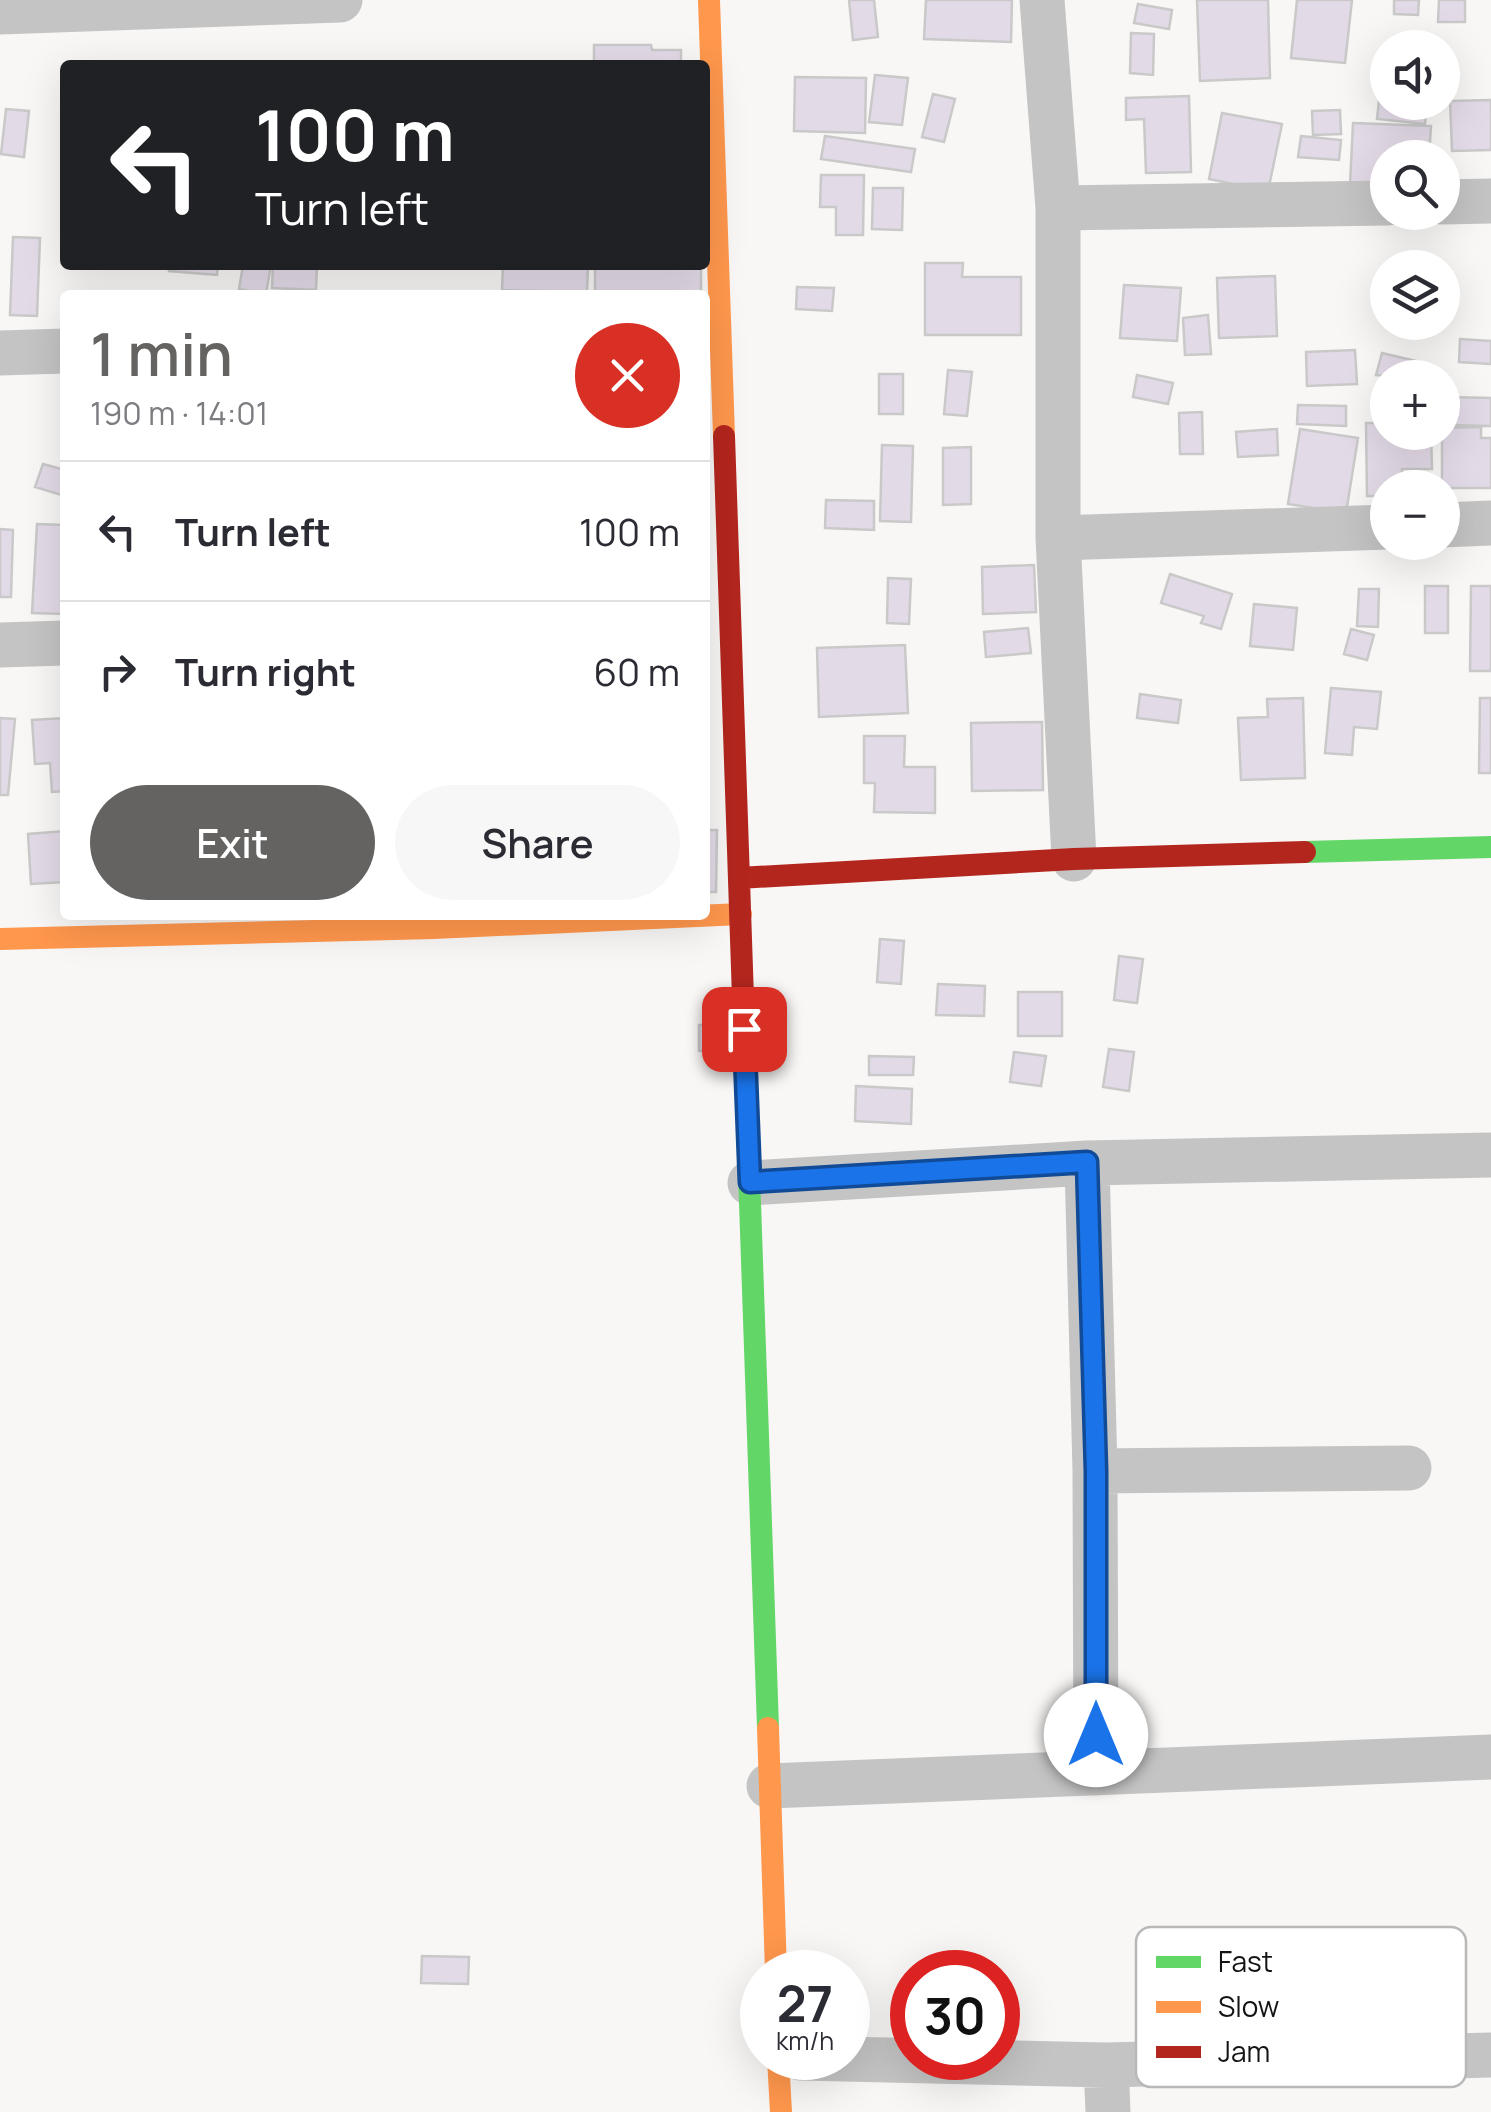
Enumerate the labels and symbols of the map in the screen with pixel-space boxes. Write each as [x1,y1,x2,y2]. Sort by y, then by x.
pin [702,987,787,1072]
position arrow [1044,1683,1148,1787]
legend [1136,1927,1466,2087]
text: Fast [1218,1942,1273,1980]
speed limit sign: 30 [890,1950,1020,2080]
text: Slow [1218,1987,1279,2025]
text: Jam [1218,2032,1270,2070]

